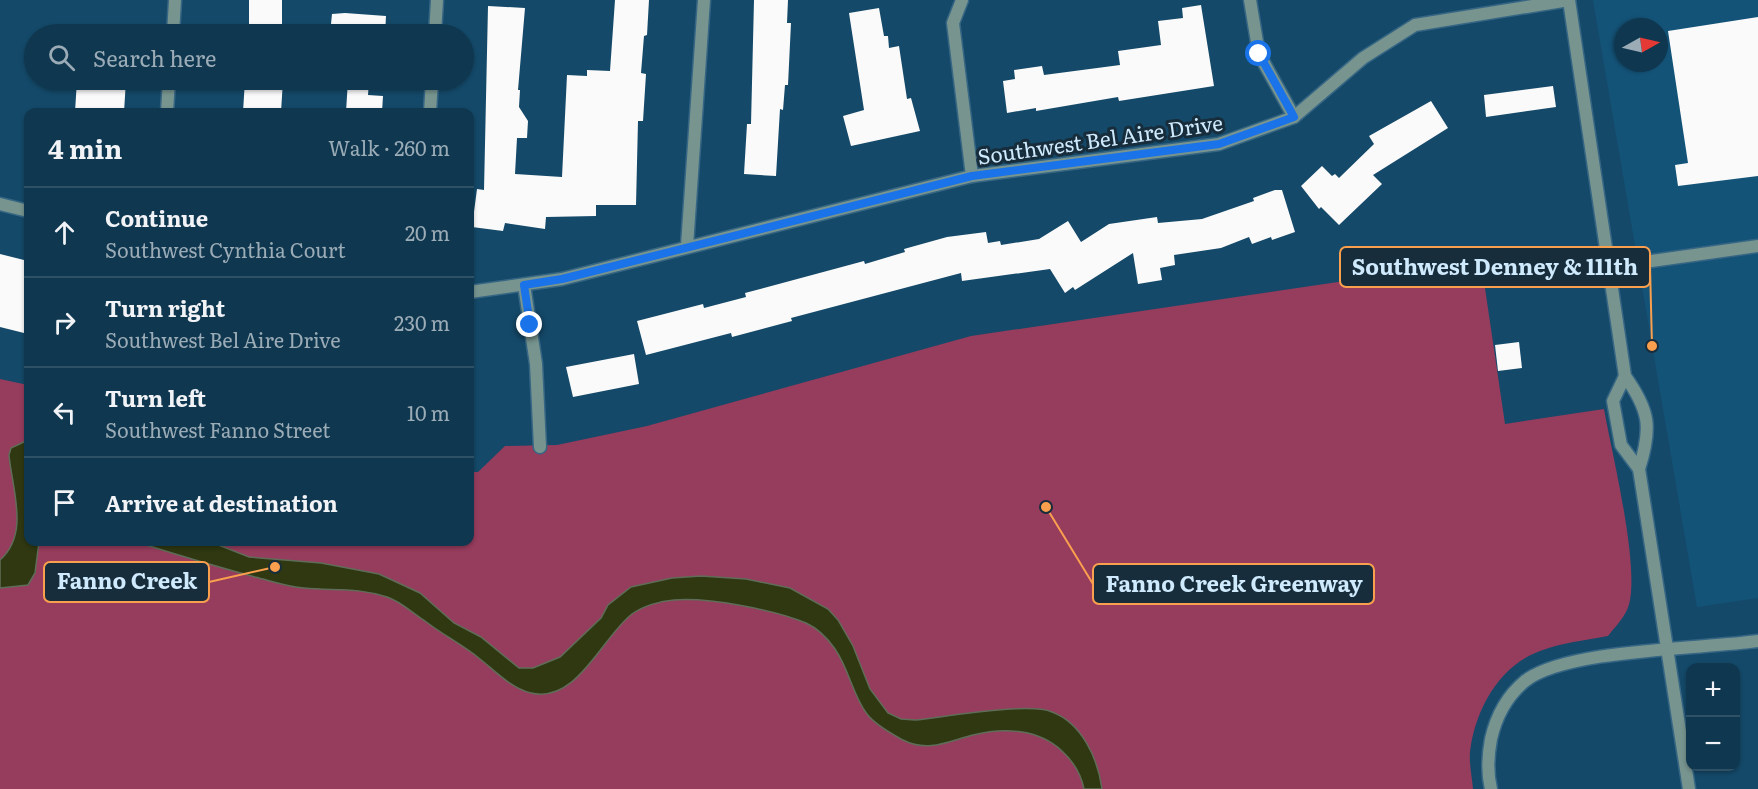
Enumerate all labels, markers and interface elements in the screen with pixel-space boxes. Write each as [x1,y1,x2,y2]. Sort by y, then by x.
north arrow [1614,18,1668,72]
search box [24,24,474,90]
route start [1245,40,1271,66]
icon: search [45,41,78,74]
text: Search here [93,41,216,74]
street label: Southwest Bel Aire Drive [975,105,1225,171]
text: 4 min [48,128,122,167]
text: Walk · 260 m [328,132,450,162]
text: Continue [105,201,208,234]
icon: ahead [48,216,81,249]
text: 20 m [405,217,450,247]
text: Southwest Cynthia Court [105,234,346,264]
callout: Southwest Denney & 111th [1340,247,1650,287]
text: Southwest Denney & 111th [1352,249,1638,282]
text: Turn right [105,291,225,324]
icon: right [48,306,81,339]
text: 230 m [394,307,450,337]
route end [516,311,542,337]
text: Southwest Bel Aire Drive [105,324,341,354]
text: Turn left [105,381,206,414]
icon: left [48,396,81,429]
text: 10 m [407,397,450,427]
text: Southwest Fanno Street [105,414,330,444]
icon: arrive [48,486,81,519]
text: Arrive at destination [105,486,338,519]
callout: Fanno Creek [44,562,209,602]
text: Fanno Creek [57,563,198,596]
callout: Fanno Creek Greenway [1093,564,1374,604]
text: Fanno Creek Greenway [1105,566,1363,599]
map controls [1686,663,1740,771]
button: + [1686,663,1740,717]
button: − [1686,717,1740,771]

